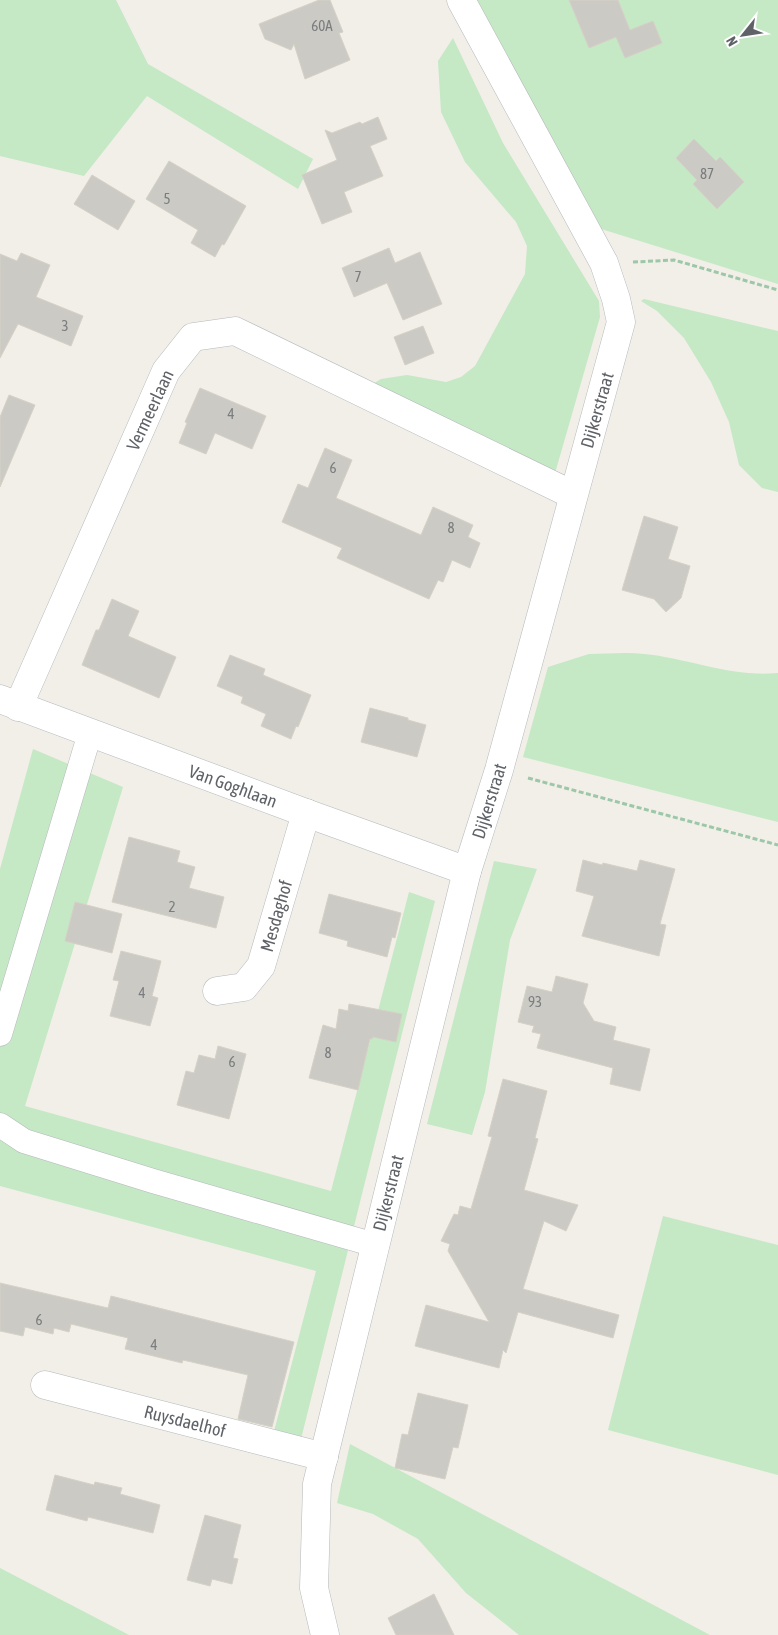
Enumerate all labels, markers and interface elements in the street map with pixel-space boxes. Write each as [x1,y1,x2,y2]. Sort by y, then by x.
north arrow [718,10,768,60]
house number: 60A [311,17,333,34]
text: N [723,34,741,49]
house number: 87 [700,165,714,182]
house number: 5 [163,190,171,207]
house number: 7 [354,268,362,285]
house number: 3 [61,317,69,334]
street label: Vermeerlaan [122,366,178,454]
street label: Dijkerstraat [576,370,618,450]
house number: 4 [227,405,235,422]
house number: 6 [329,459,337,476]
house number: 8 [447,519,455,536]
street label: Van Goghlaan [186,760,280,812]
street label: Dijkerstraat [468,761,510,841]
street label: Mesdaghof [256,878,296,954]
house number: 2 [168,898,176,915]
house number: 4 [138,984,146,1001]
house number: 93 [528,993,542,1010]
house number: 8 [324,1044,332,1061]
house number: 6 [228,1053,236,1070]
street label: Dijkerstraat [368,1153,408,1233]
house number: 6 [35,1311,43,1328]
house number: 4 [150,1336,158,1353]
street label: Ruysdaelhof [142,1401,228,1441]

